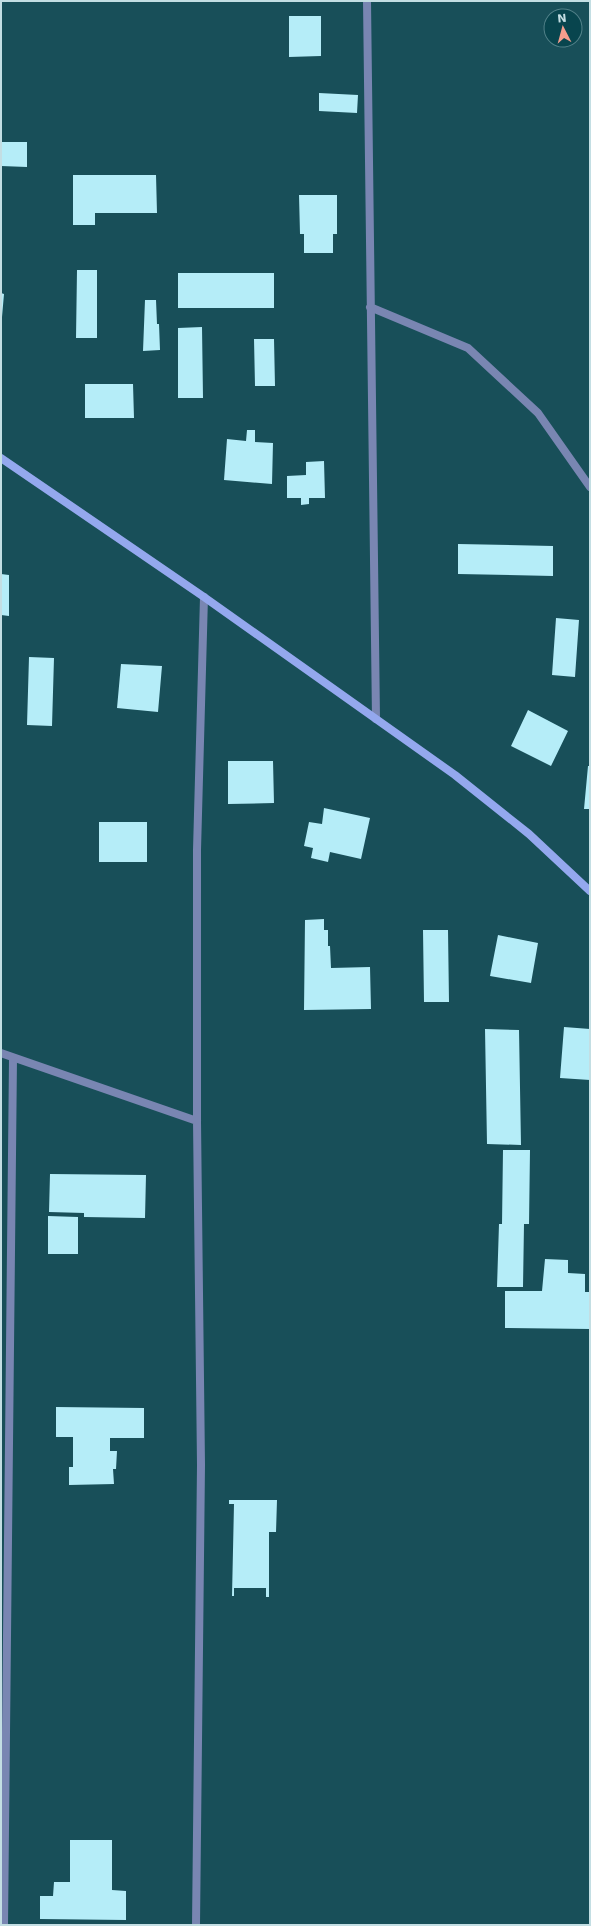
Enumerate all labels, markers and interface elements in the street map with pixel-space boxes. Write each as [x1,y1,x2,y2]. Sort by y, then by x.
north arrow [543,8,583,48]
text: N [557,12,567,25]

